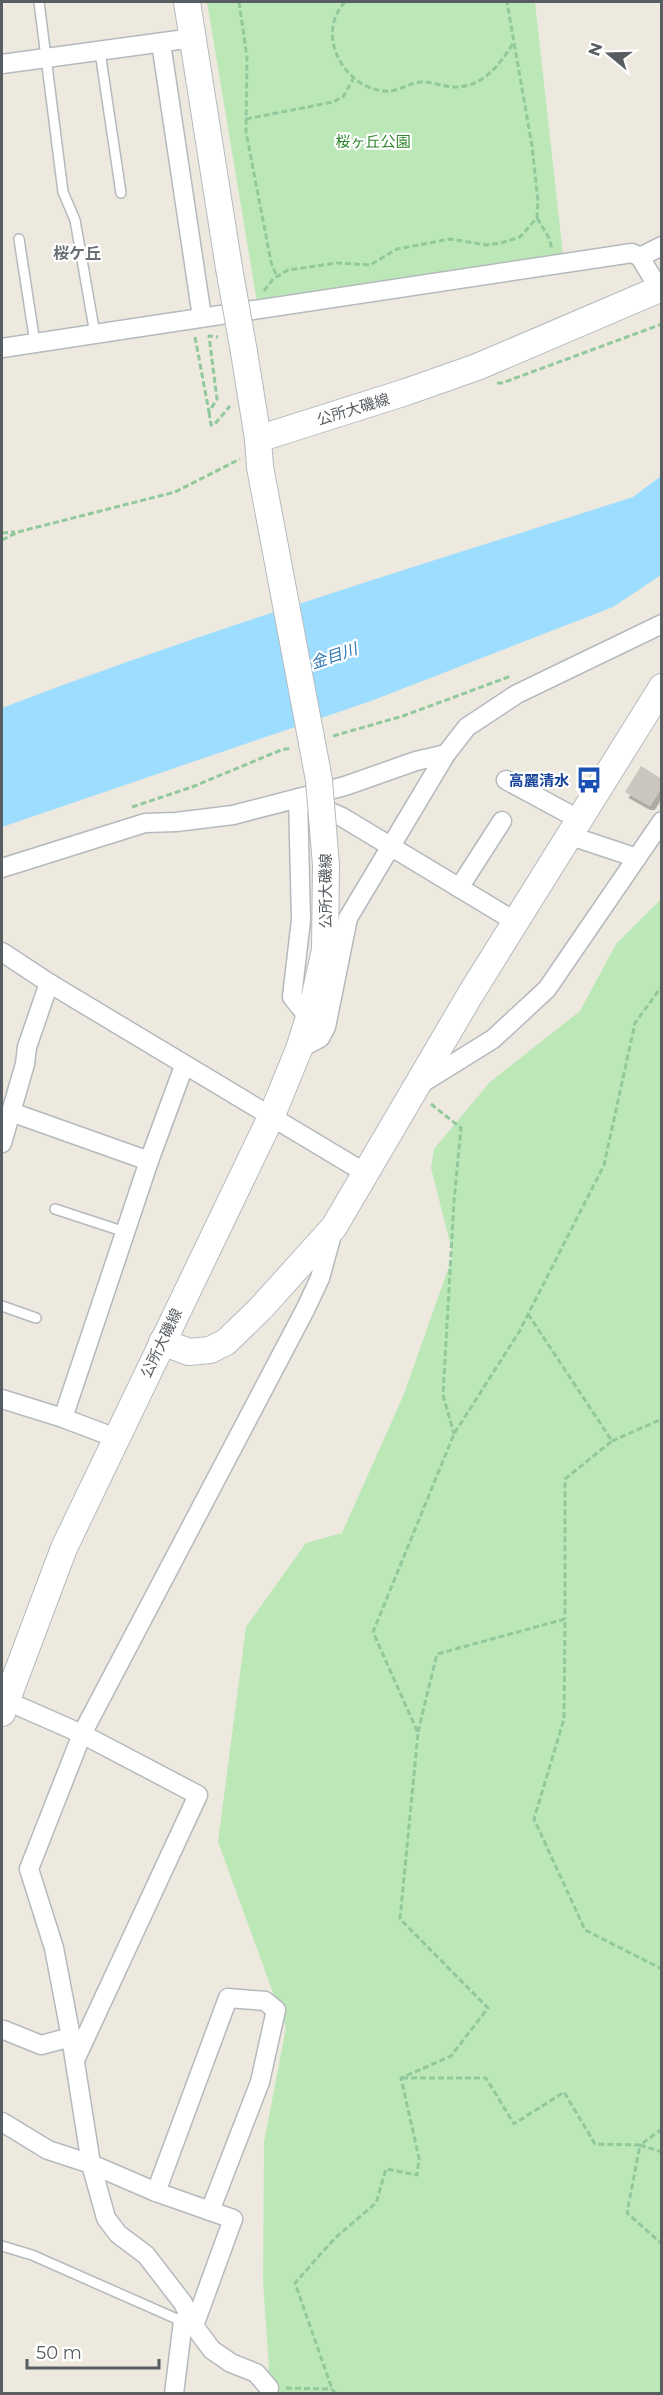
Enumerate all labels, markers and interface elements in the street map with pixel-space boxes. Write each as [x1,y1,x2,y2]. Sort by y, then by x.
north arrow [579,24,639,84]
text: N [584,40,606,58]
park label: 桜ヶ丘公園 [335,132,411,151]
district label: 桜ケ丘 [53,244,101,263]
street label: 公所大磯線 [314,389,392,429]
water label: 金目川 [308,639,362,673]
bus stop icon: 高麗清水 [574,765,604,795]
place label: 高麗清水 [509,771,569,790]
street label: 公所大磯線 [316,853,335,929]
street label: 公所大磯線 [136,1305,186,1381]
scale bar [27,2332,159,2370]
text: 50 m [36,2342,82,2364]

